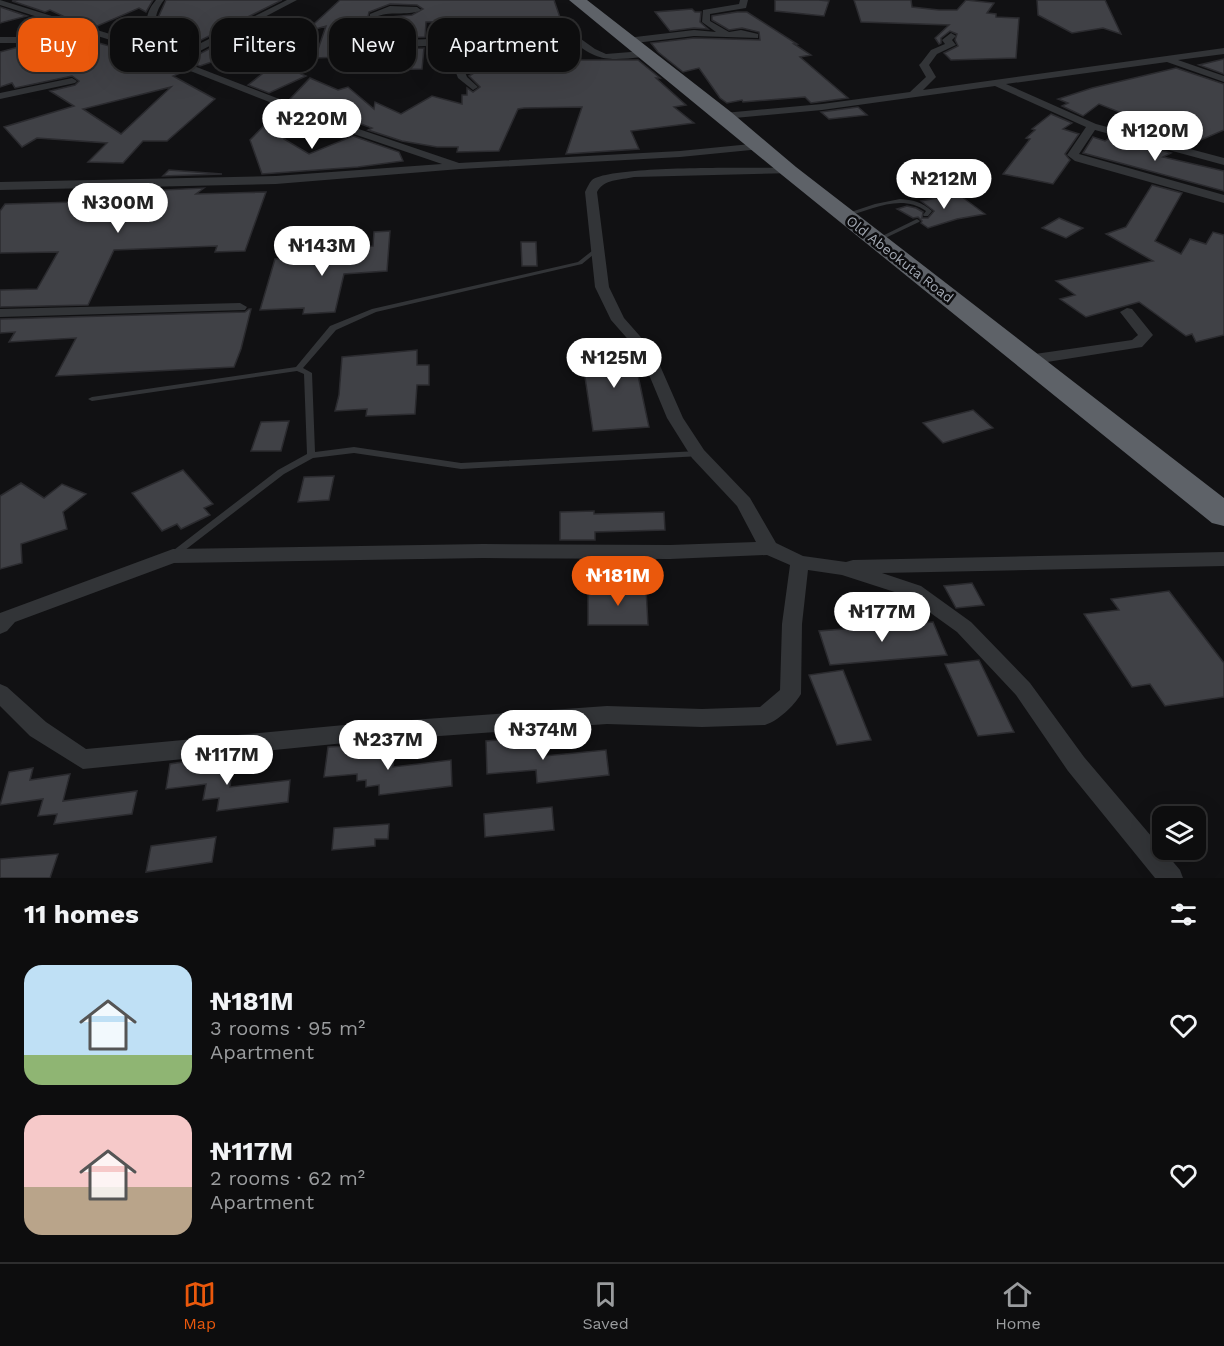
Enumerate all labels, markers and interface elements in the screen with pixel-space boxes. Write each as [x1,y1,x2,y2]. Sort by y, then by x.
chip: Buy [18,18,98,72]
chip: Rent [110,18,199,72]
chip: Filters [211,18,317,72]
chip: New [329,18,416,72]
chip: Apartment [428,18,580,72]
pin: ₦220M [270,99,354,150]
text: ₦220M [276,106,348,130]
pin: ₦120M [1113,111,1197,162]
text: ₦120M [1121,118,1189,142]
pin: ₦212M [902,159,986,210]
text: ₦212M [910,166,978,190]
pin: ₦300M [76,183,160,234]
text: ₦300M [82,190,154,214]
street label: Old Abeokuta Road [843,212,957,306]
pin: ₦143M [280,226,364,277]
text: ₦143M [288,233,356,257]
pin: ₦125M [572,338,656,389]
text: ₦125M [581,345,647,369]
pin: ₦181M [576,556,660,607]
text: ₦181M [586,563,650,587]
pin: ₦177M [840,592,924,643]
text: ₦177M [848,599,916,623]
pin: ₦374M [501,710,585,761]
text: ₦374M [508,717,578,741]
pin: ₦237M [346,720,430,771]
text: ₦237M [353,727,423,751]
pin: ₦117M [185,735,269,786]
text: ₦117M [195,742,259,766]
map controls [1152,806,1206,860]
button: layers [1152,806,1206,860]
icon: filters [1167,898,1200,931]
text: 11 homes [24,899,139,929]
text: ₦181M [210,986,294,1016]
icon: home [72,989,144,1061]
icon: heart [1167,1009,1200,1042]
text: 3 rooms · 95 m² [210,1016,365,1040]
text: Apartment [210,1040,314,1064]
text: ₦117M [210,1136,293,1166]
icon: home [72,1139,144,1211]
icon: heart [1167,1159,1200,1192]
text: 2 rooms · 62 m² [210,1166,365,1190]
text: Apartment [210,1190,314,1214]
tab: Map [183,1278,216,1333]
tab: Saved [582,1278,629,1333]
tab: Home [995,1278,1041,1333]

